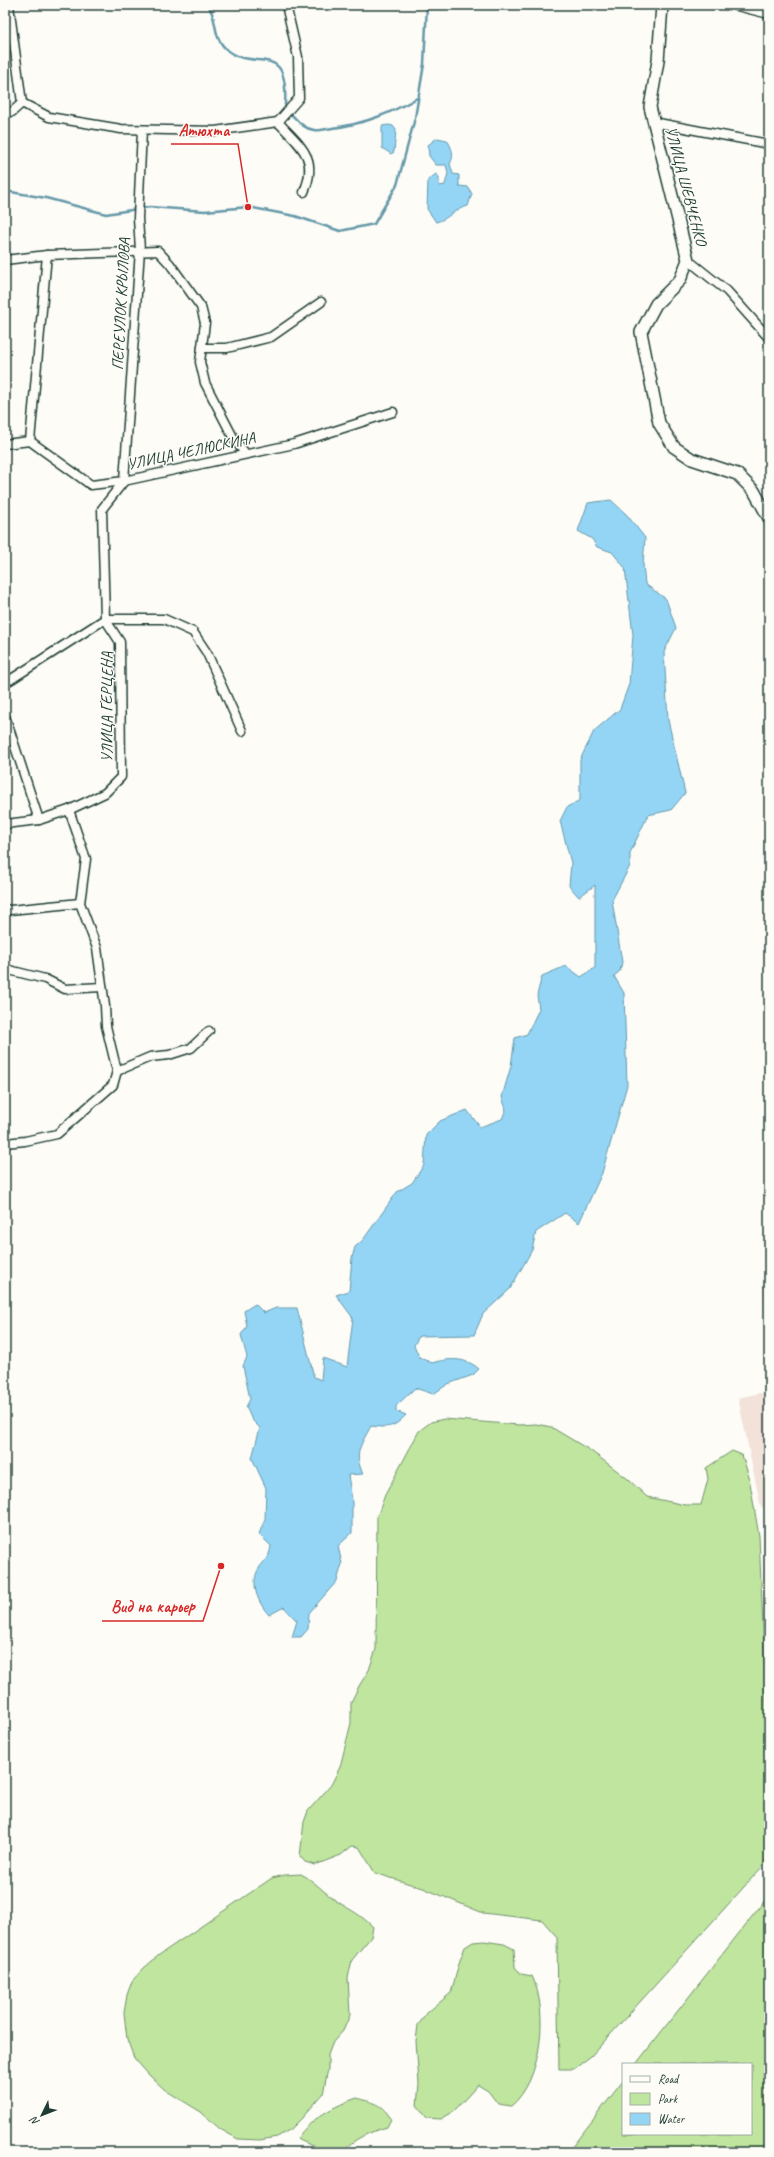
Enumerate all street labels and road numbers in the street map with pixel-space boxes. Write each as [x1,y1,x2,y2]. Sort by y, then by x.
street label: УЛИЦА ШЕВЧЕНКО [661,124,712,250]
street label: ПЕРЕУЛОК КРЫЛОВА [108,236,134,371]
street label: УЛИЦА ЧЕЛЮСКИНА [125,427,258,474]
street label: УЛИЦА ГЕРЦЕНА [97,651,117,762]

